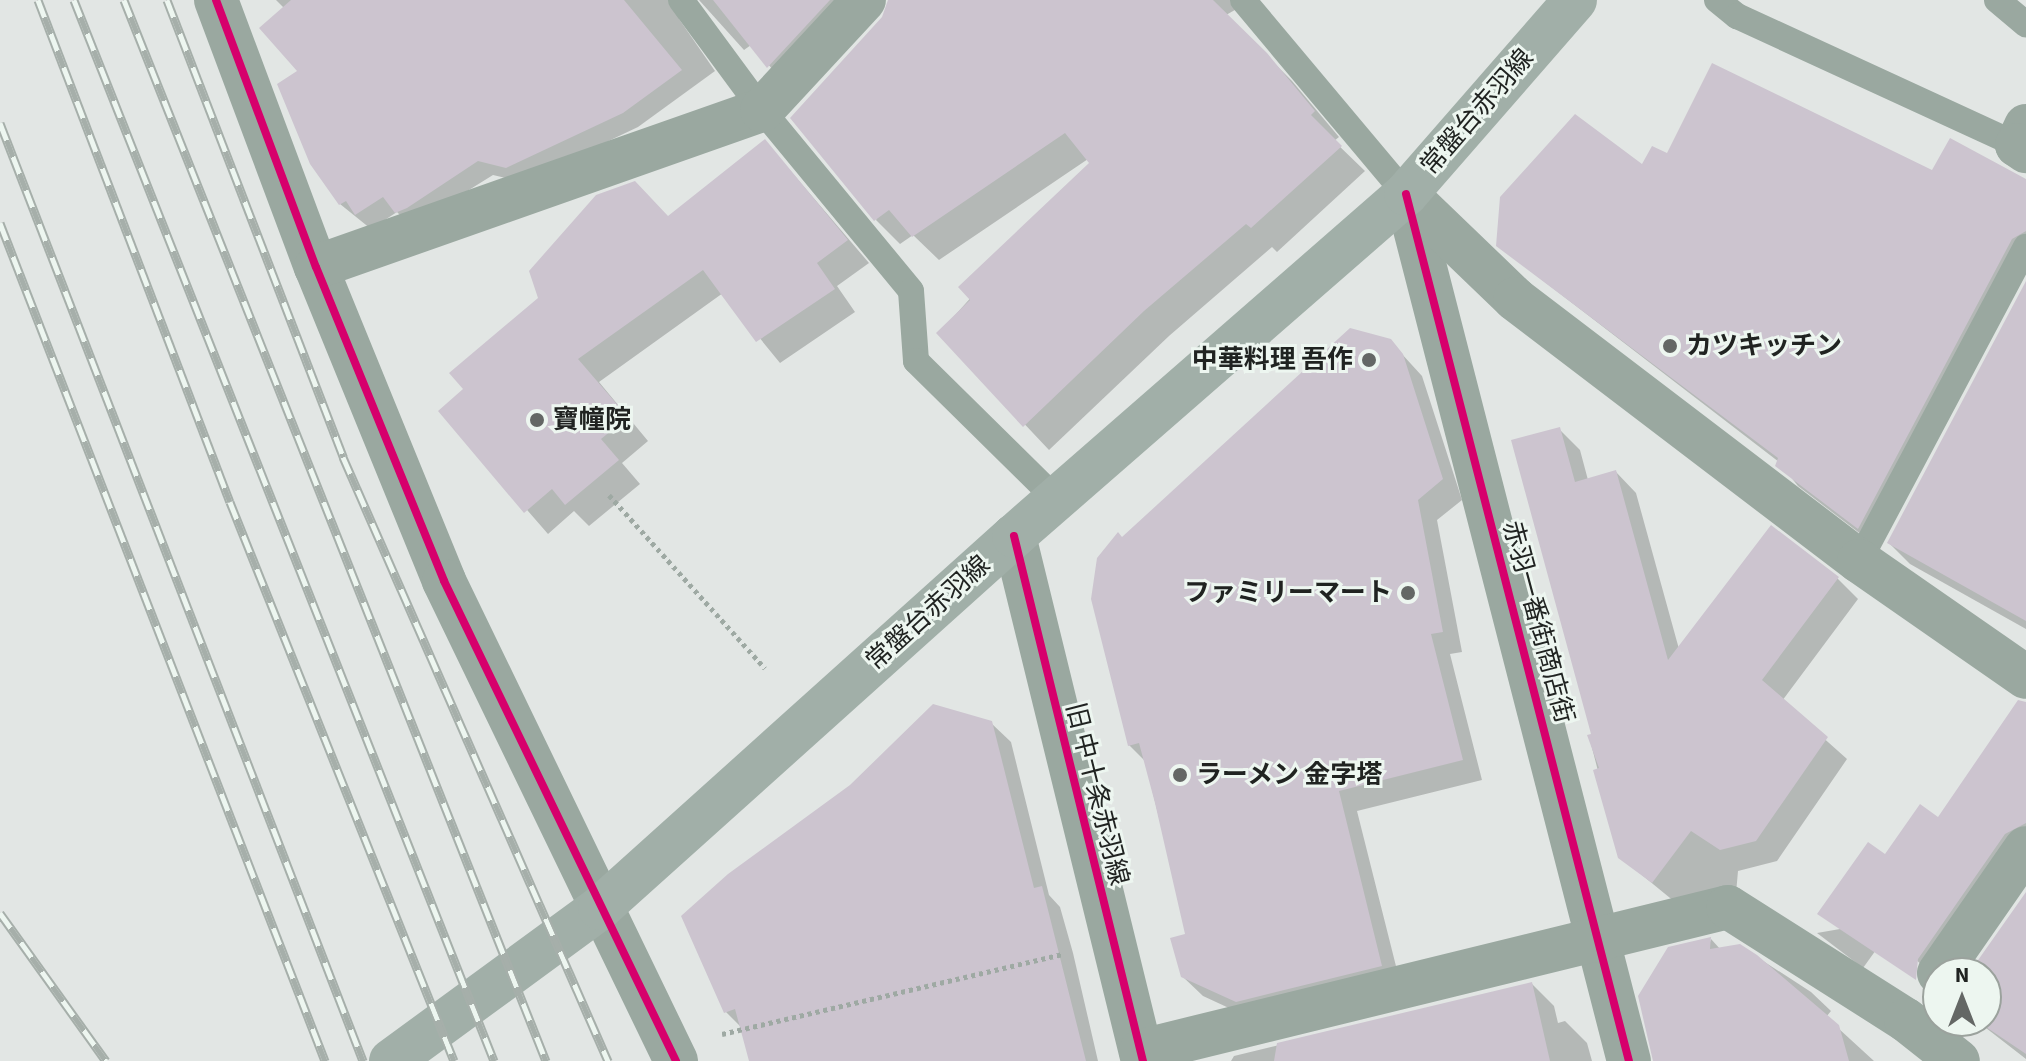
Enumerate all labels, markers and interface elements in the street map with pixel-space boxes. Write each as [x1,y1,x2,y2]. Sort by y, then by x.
street label: 常盤台赤羽線 [1414,43,1540,181]
place label: カツキッチン [1686,330,1842,362]
marker: カツキッチン [1661,337,1679,355]
place label: 中華料理 吾作 [1192,344,1353,376]
marker: 中華料理 吾作 [1360,351,1378,369]
place label: 寶幢院 [553,404,631,436]
marker: 寶幢院 [528,411,546,429]
street label: 赤羽一番街商店街 [1496,518,1580,726]
street label: 常盤台赤羽線 [860,549,996,677]
place label: ファミリーマート [1184,577,1392,609]
marker: ファミリーマート [1399,584,1417,602]
street label: 旧 中十条赤羽線 [1059,699,1135,889]
place label: ラーメン 金字塔 [1196,759,1383,791]
marker: ラーメン 金字塔 [1171,766,1189,784]
north arrow [1922,957,2002,1037]
text: N [1955,959,1969,991]

